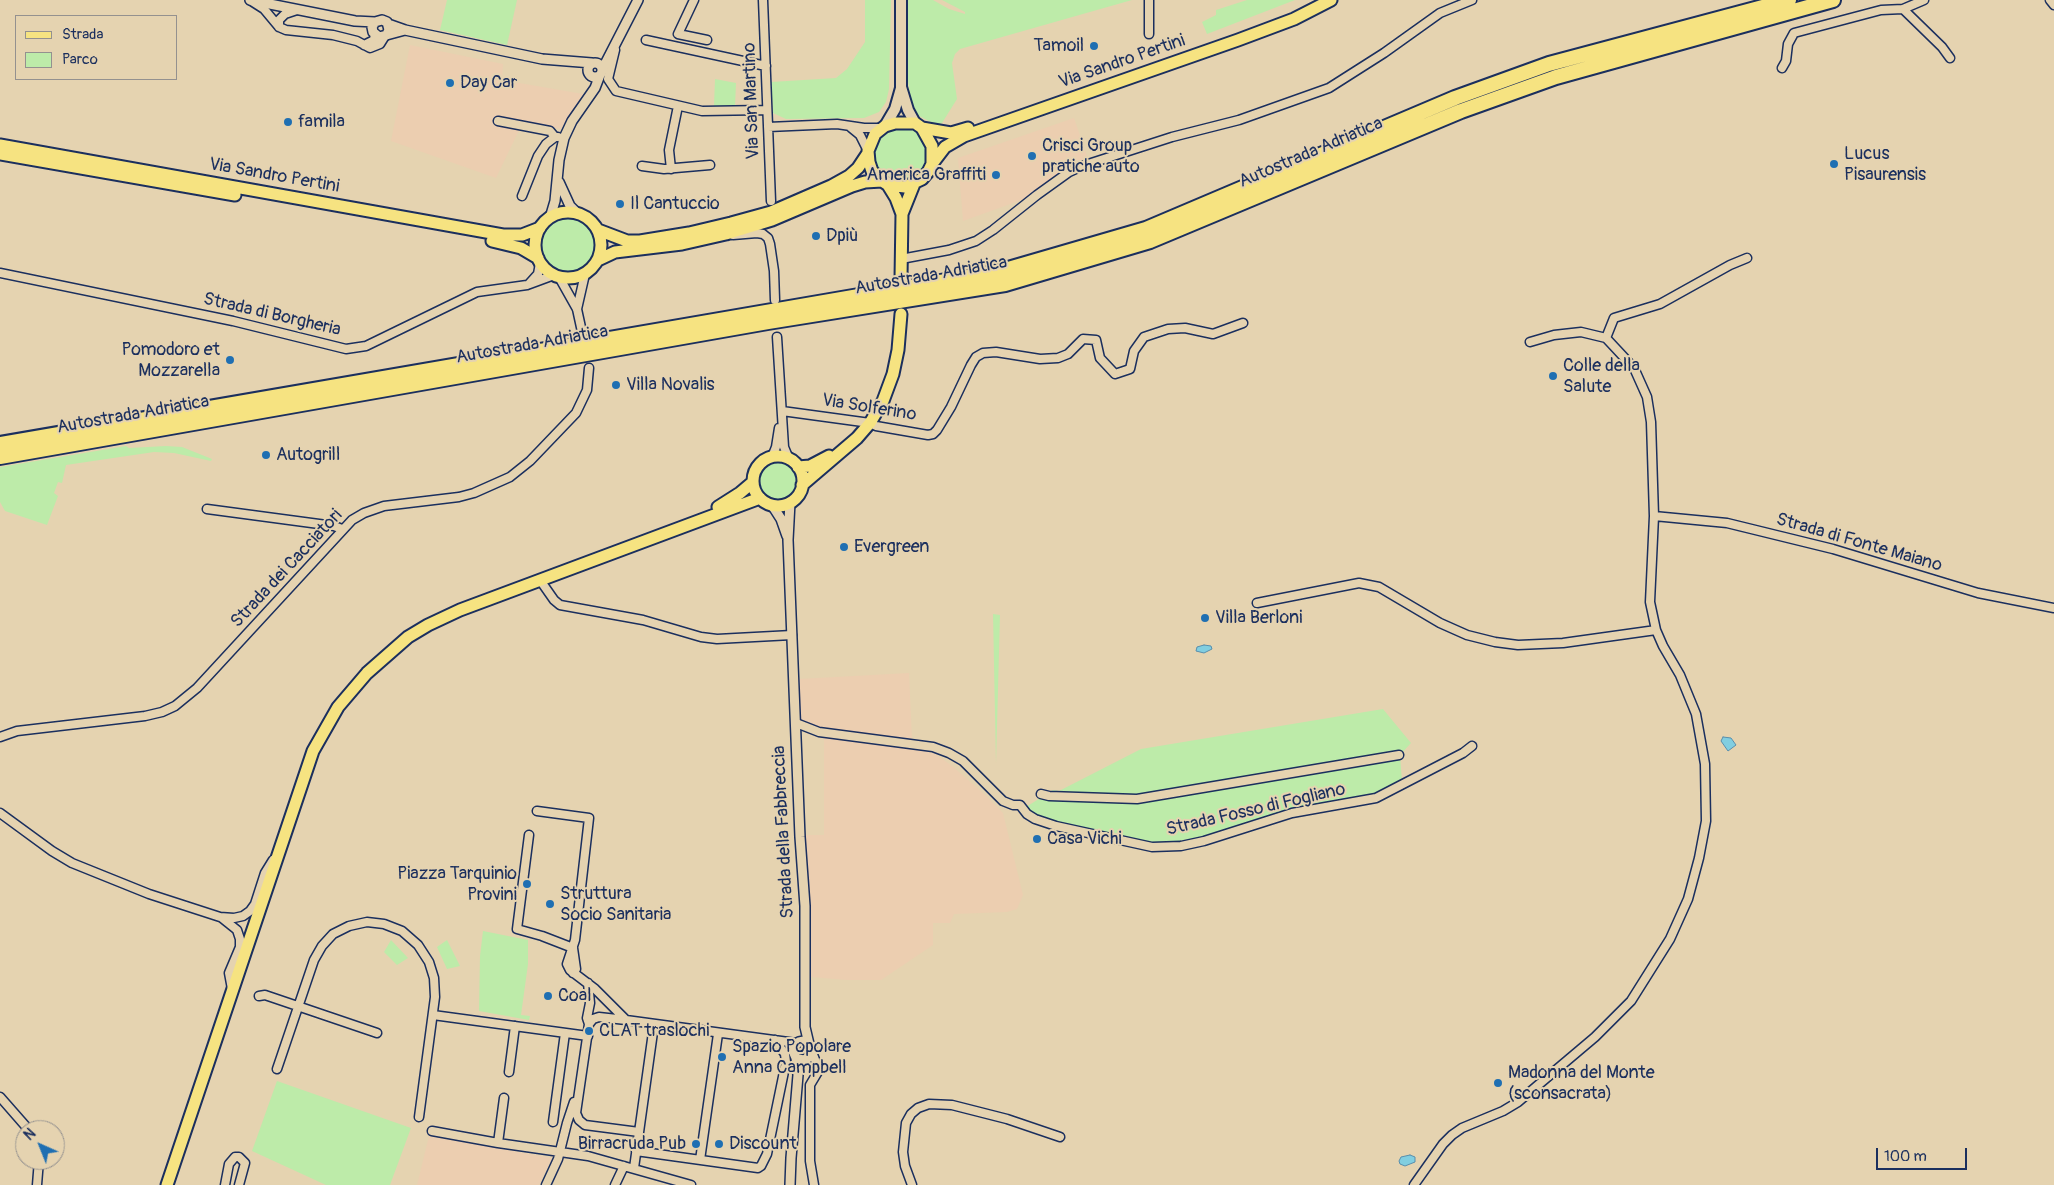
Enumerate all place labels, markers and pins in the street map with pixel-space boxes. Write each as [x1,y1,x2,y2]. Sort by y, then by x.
place label: Tamoil [1034,35,1084,57]
marker: Tamoil [1088,40,1100,52]
place label: Day Car [460,72,517,94]
marker: Day Car [444,77,456,89]
place label: famila [298,111,345,133]
marker: famila [282,116,294,128]
place label: Crisci Group pratiche auto [1042,135,1140,178]
place label: Lucus Pisaurensis [1844,143,1926,186]
marker: Crisci Group pratiche auto [1026,150,1038,162]
marker: Lucus Pisaurensis [1828,158,1840,170]
place label: America Graffiti [867,164,986,186]
marker: America Graffiti [990,169,1002,181]
place label: Il Cantuccio [630,193,720,215]
marker: Il Cantuccio [614,198,626,210]
place label: Dpiù [826,225,858,247]
marker: Dpiù [810,230,822,242]
place label: Pomodoro et Mozzarella [121,339,220,382]
marker: Pomodoro et Mozzarella [224,354,236,366]
place label: Colle della Salute [1563,355,1640,398]
marker: Colle della Salute [1547,370,1559,382]
place label: Villa Novalis [626,374,715,396]
marker: Villa Novalis [610,379,622,391]
place label: Autogrill [276,444,340,466]
marker: Autogrill [260,449,272,461]
place label: Evergreen [854,536,929,558]
marker: Evergreen [838,541,850,553]
place label: Villa Berloni [1215,607,1302,629]
marker: Villa Berloni [1199,612,1211,624]
place label: Casa Vichi [1047,828,1122,850]
marker: Casa Vichi [1031,833,1043,845]
place label: Piazza Tarquinio Provini [397,863,517,906]
marker: Piazza Tarquinio Provini [521,878,533,890]
place label: Struttura Socio Sanitaria [560,883,671,926]
marker: Struttura Socio Sanitaria [544,898,556,910]
place label: Coal [558,985,591,1007]
marker: Coal [542,990,554,1002]
place label: CLAT traslochi [599,1020,709,1042]
marker: CLAT traslochi [583,1025,595,1037]
place label: Spazio Popolare Anna Campbell [732,1036,851,1078]
marker: Spazio Popolare Anna Campbell [716,1051,728,1063]
place label: Madonna del Monte (sconsacrata) [1508,1062,1655,1104]
marker: Madonna del Monte (sconsacrata) [1492,1077,1504,1089]
place label: Birracruda Pub [578,1133,686,1155]
place label: Discount [729,1133,797,1155]
marker: Birracruda Pub [690,1138,702,1150]
marker: Discount [713,1138,725,1150]

